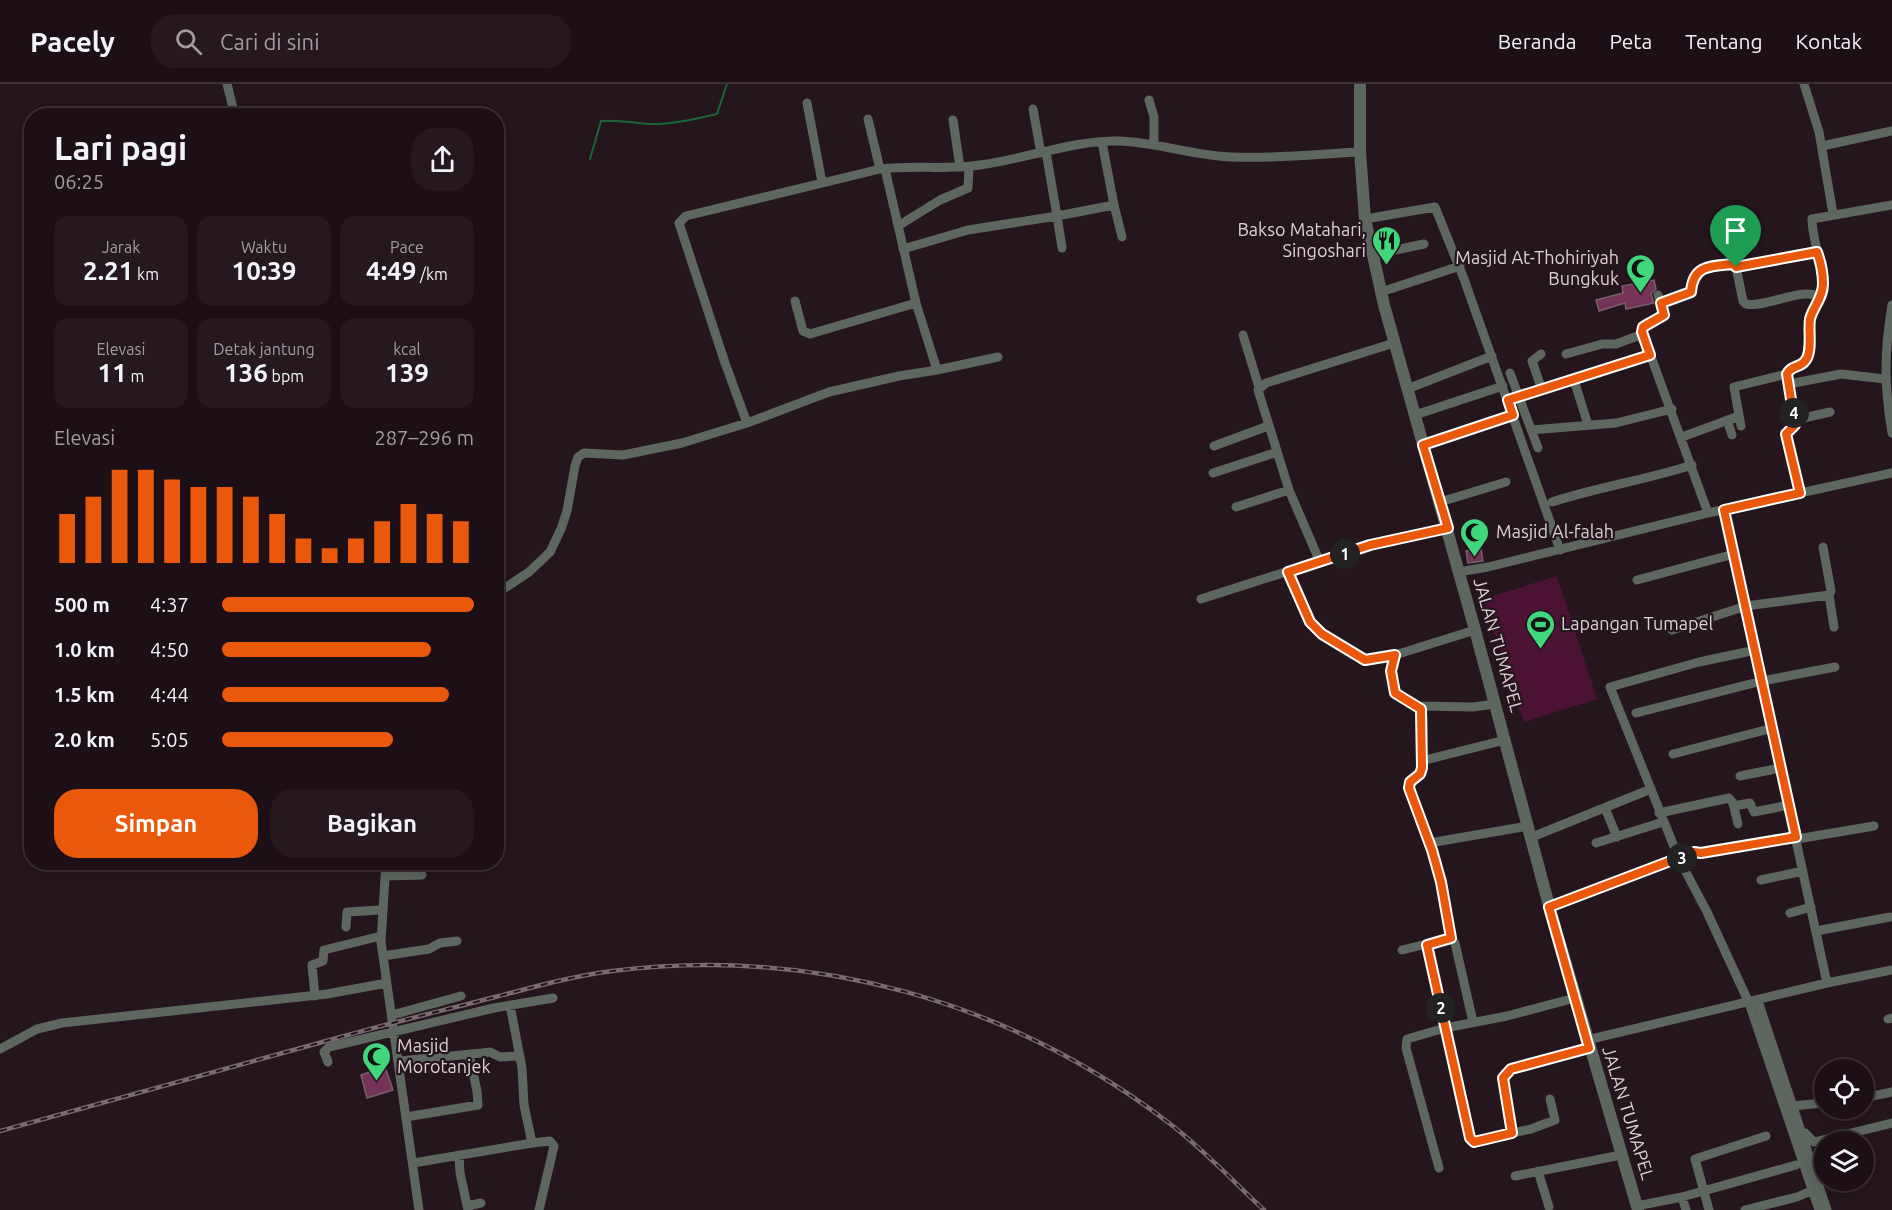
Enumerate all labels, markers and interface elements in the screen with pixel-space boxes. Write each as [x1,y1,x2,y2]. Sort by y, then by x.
search box [151,14,571,68]
icon: search [172,25,205,58]
text: Pacely [30,26,115,57]
text: Cari di sini [220,29,320,54]
text: Beranda [1498,29,1577,53]
text: Peta [1610,29,1652,53]
text: Tentang [1685,29,1763,53]
text: Kontak [1796,29,1862,53]
button: share [411,128,474,191]
text: Lari pagi [54,129,187,166]
text: 06:25 [54,170,104,193]
pin [1710,205,1761,267]
icon: arrive [1719,214,1752,247]
place label: Bakso Matahari, Singoshari [1237,219,1366,260]
restaurant icon: Bakso Matahari, Singoshari [1371,224,1403,266]
text: Jarak [102,238,140,256]
text: Waktu [241,238,287,256]
text: Pace [390,238,424,256]
place label: Masjid At-Thohiriyah Bungkuk [1455,247,1619,288]
mosque icon: Masjid At-Thohiriyah Bungkuk [1624,252,1656,294]
text: 2.21 [83,256,133,285]
text: 10:39 [231,256,297,285]
text: 4:49 [366,256,416,285]
text: km [133,265,159,283]
text: /km [416,265,448,283]
text: Elevasi [97,340,145,358]
text: Detak jantung [213,340,315,358]
text: kcal [393,340,421,358]
text: 11 [98,358,127,387]
text: 136 [224,358,268,387]
text: 139 [385,358,429,387]
text: m [127,367,144,385]
text: bpm [268,367,304,385]
pin: 4 [1779,398,1809,428]
text: 4 [1789,404,1799,422]
text: Elevasi [54,426,115,449]
text: 287–296 m [375,426,474,449]
mosque icon: Masjid Al-falah [1459,516,1491,558]
place label: Masjid Al-falah [1496,521,1614,541]
pin: 1 [1330,539,1360,569]
text: 1 [1340,545,1350,563]
street label: JALAN TUMAPEL [1470,575,1528,714]
text: 500 m [54,593,110,616]
text: 4:37 [150,593,189,616]
sports icon: Lapangan Tumapel [1524,608,1556,650]
place label: Lapangan Tumapel [1561,613,1714,633]
text: 1.0 km [54,638,115,661]
text: 4:50 [150,638,189,661]
text: 1.5 km [54,683,115,706]
text: 4:44 [150,683,189,706]
text: 2.0 km [54,728,115,751]
text: 5:05 [150,728,189,751]
button: Simpan [54,789,258,858]
button: Bagikan [270,789,474,858]
pin: 3 [1667,843,1697,873]
text: 3 [1677,849,1687,867]
pin: 2 [1426,993,1456,1023]
text: 2 [1436,999,1446,1017]
place label: Masjid Morotanjek [397,1035,490,1076]
mosque icon: Masjid Morotanjek [360,1040,392,1082]
street label: JALAN TUMAPEL [1599,1044,1659,1182]
map controls [1814,1059,1874,1191]
button: locate [1814,1059,1874,1119]
button: layers [1814,1131,1874,1191]

